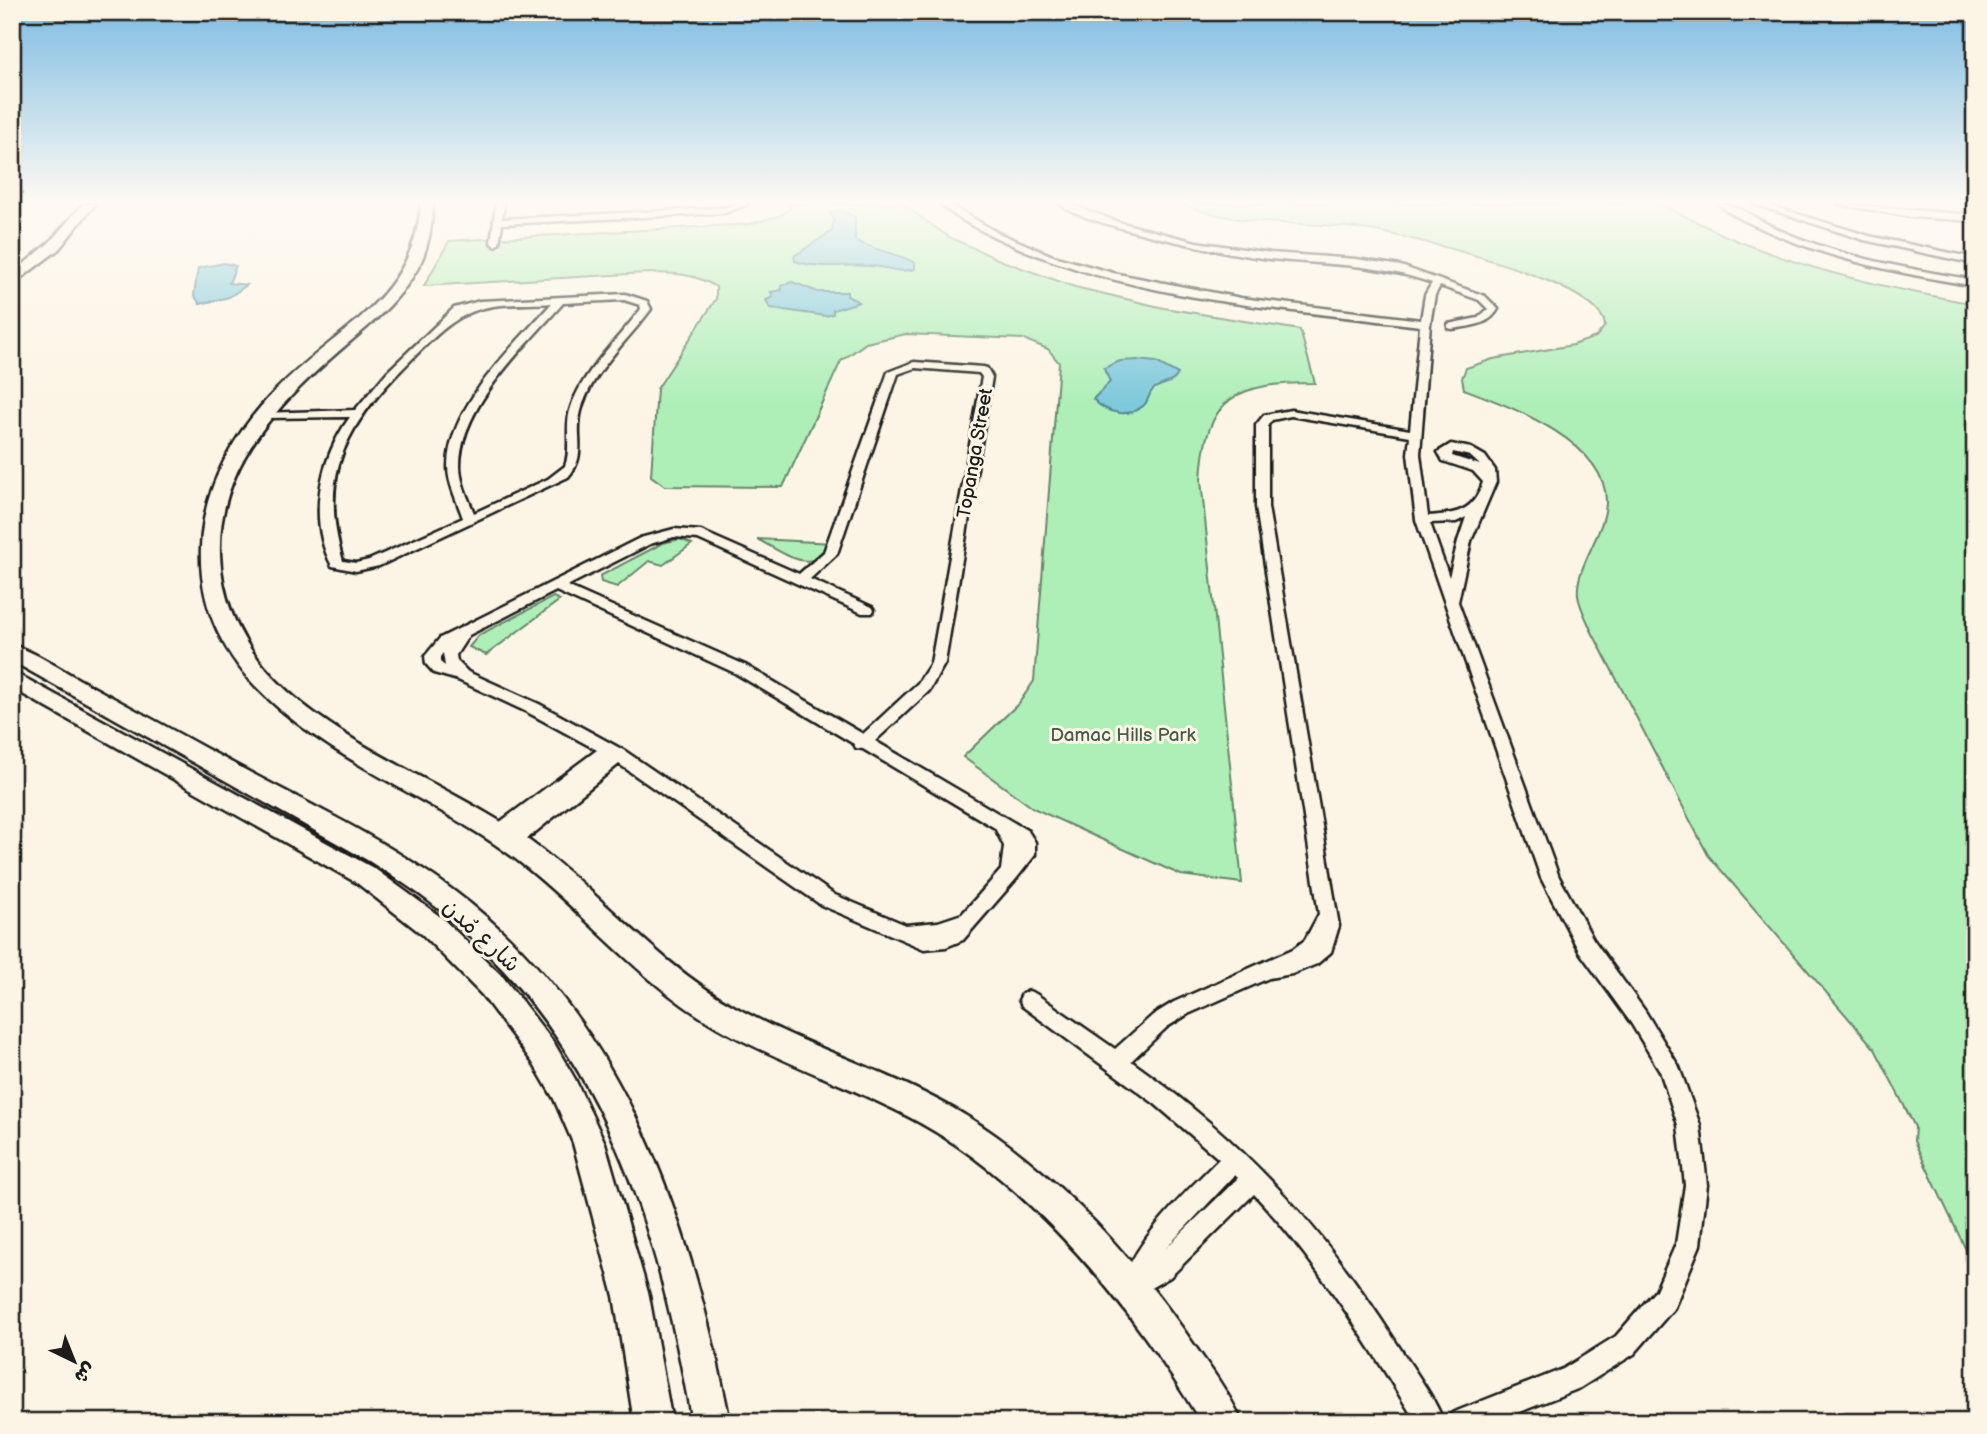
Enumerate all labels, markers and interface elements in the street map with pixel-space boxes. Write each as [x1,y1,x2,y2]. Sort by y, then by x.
street label: Topanga Street [953,386,998,520]
park label: Damac Hills Park [1050,724,1196,747]
street label: شارع مُدن [436,893,526,979]
north arrow [38,1326,108,1396]
text: ش [69,1357,100,1388]

